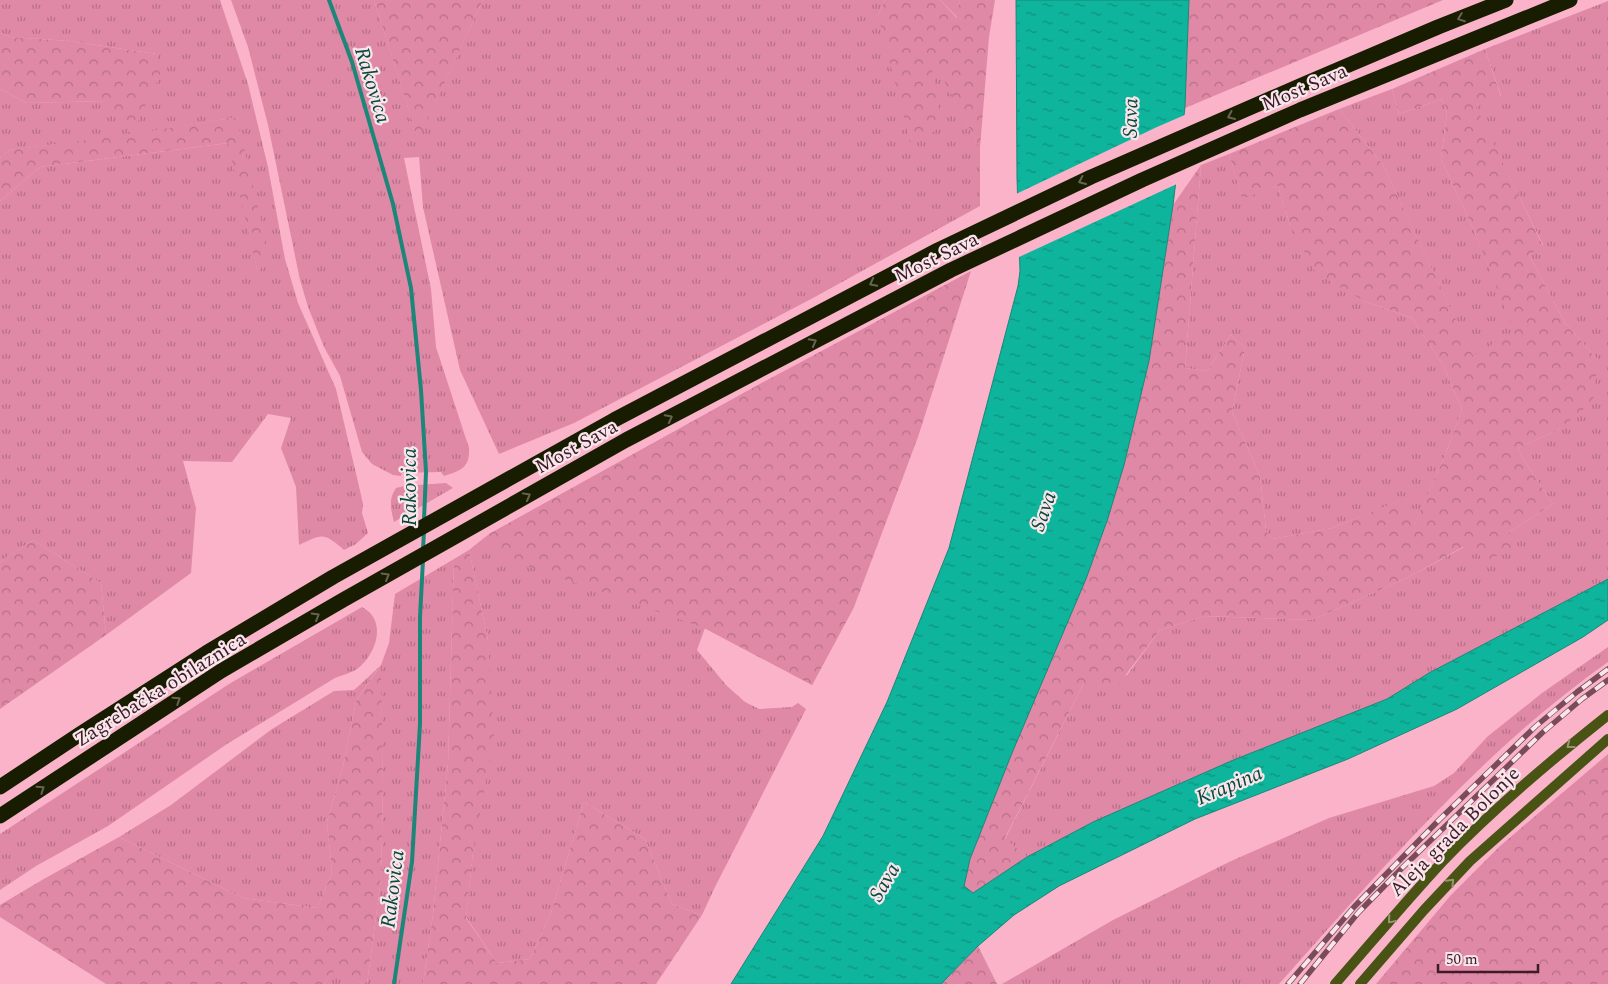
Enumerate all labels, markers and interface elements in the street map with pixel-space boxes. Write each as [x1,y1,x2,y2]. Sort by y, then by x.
one-way arrow [1457,12,1466,22]
water label: Rakovica [345,43,399,128]
street label: Most Sava [1257,56,1352,119]
water label: Sava [1115,97,1147,138]
one-way arrow [1227,109,1236,120]
one-way arrow [1078,175,1087,186]
street label: Most Sava [889,224,984,291]
one-way arrow [870,277,879,287]
one-way arrow [808,339,817,349]
street label: Most Sava [530,412,624,482]
one-way arrow [664,414,673,424]
water label: Rakovica [394,448,426,526]
water label: Sava [1022,487,1066,535]
one-way arrow [522,492,531,502]
one-way arrow [380,572,389,582]
one-way arrow [310,613,319,623]
street label: Zagrebačka obilaznica [69,625,252,755]
one-way arrow [171,697,180,707]
one-way arrow [1566,740,1575,749]
water label: Krapina [1191,757,1268,814]
street label: Aleja grada Bolonje [1382,759,1527,904]
one-way arrow [35,786,44,795]
water label: Rakovica [372,848,414,930]
water label: Sava [861,857,909,908]
one-way arrow [1445,879,1454,888]
one-way arrow [1387,914,1396,923]
scale bar [1438,942,1538,974]
text: 50 m [1446,948,1478,971]

